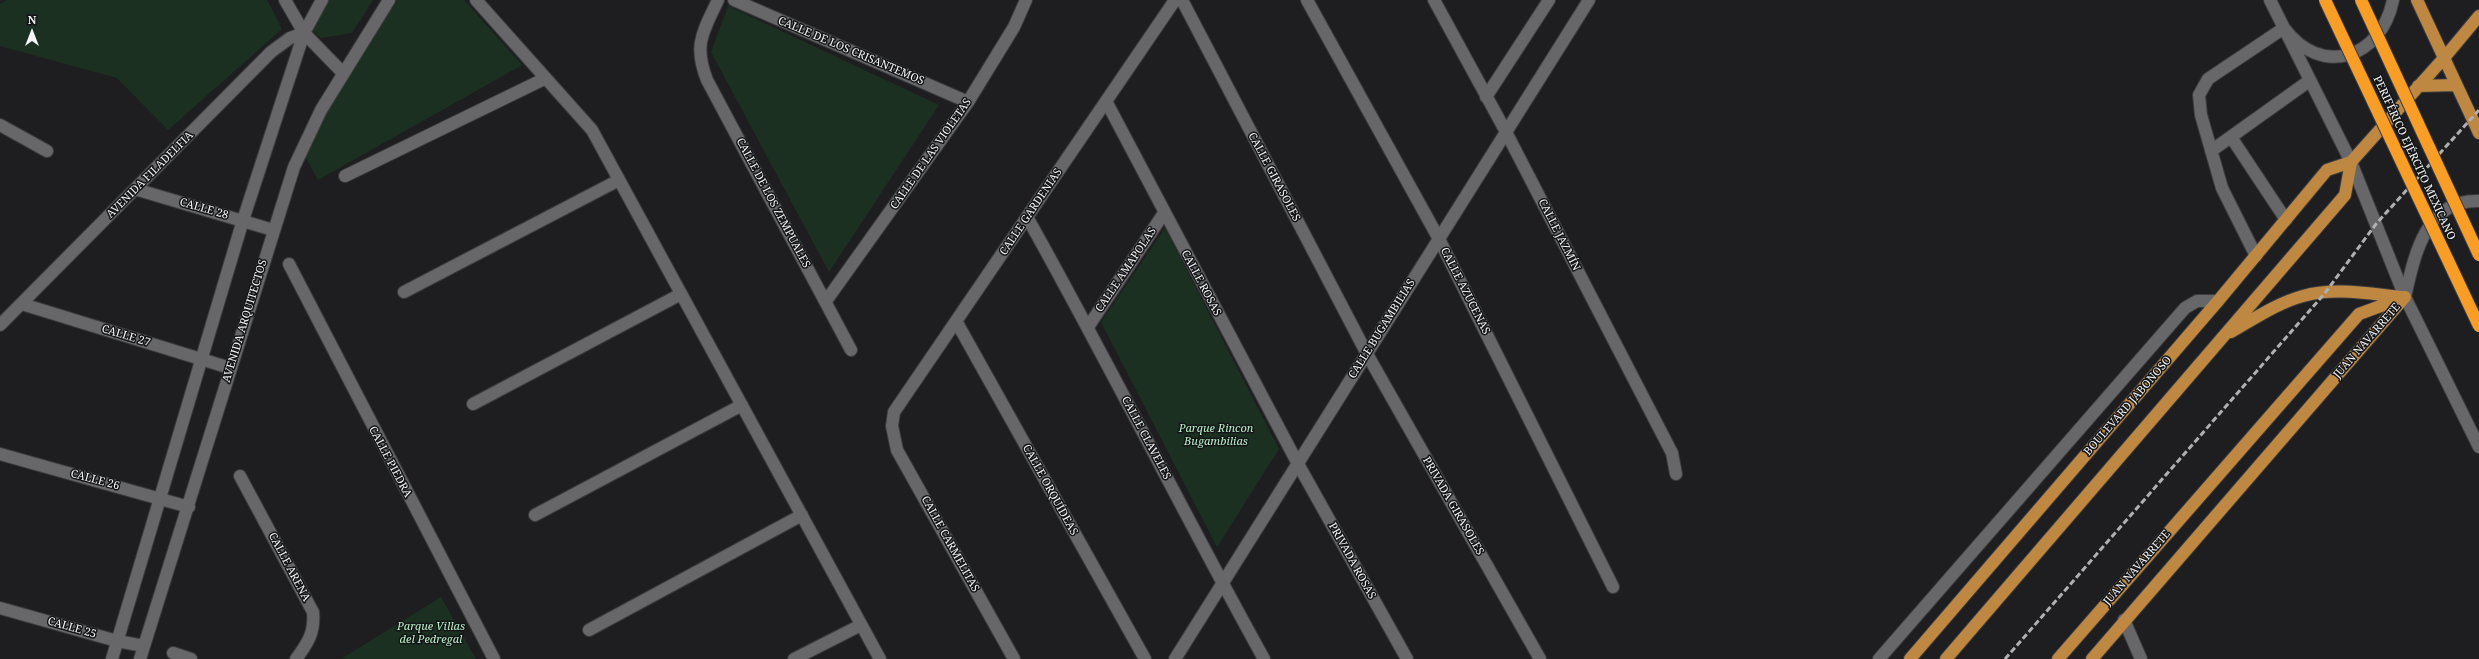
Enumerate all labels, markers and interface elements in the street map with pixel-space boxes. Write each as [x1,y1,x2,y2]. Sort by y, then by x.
north arrow [12,12,52,52]
text: N [28,12,36,27]
street label: CALLE DE LOS CRISANTEMOS [776,14,926,88]
street label: PERIFÉRICO EJÉRCITO MEXICANO [2370,74,2458,242]
street label: CALLE DE LAS VIOLETAS [888,96,974,212]
street label: AVENIDA FILADELFIA [104,129,196,221]
street label: CALLE GIRASOLES [1245,130,1303,224]
street label: CALLE DE LOS ZEMPUALES [733,136,813,270]
street label: CALLE GARDENIAS [997,166,1065,258]
street label: CALLE 28 [178,196,230,222]
street label: CALLE JAZMÍN [1535,197,1583,273]
street label: CALLE AMAPOLAS [1093,225,1159,315]
street label: CALLE AZUCENAS [1437,245,1493,337]
street label: CALLE ROSAS [1178,248,1224,318]
street label: AVENIDA ARQUITECTOS [220,258,270,384]
street label: CALLE BUGAMBILIAS [1346,277,1418,381]
street label: JUAN NAVARRETE [2331,301,2403,381]
street label: CALLE 27 [100,322,152,350]
street label: BOULEVARD JABONOSO [2081,354,2175,458]
street label: CALLE CLAVELES [1118,394,1174,482]
park label: Parque Rincon Bugambilias [1179,422,1253,448]
street label: CALLE PIEDRA [366,424,414,500]
street label: CALLE ORQUÍDEAS [1020,442,1080,538]
street label: PRIVADA GIRASOLES [1419,455,1487,557]
street label: CALLE 26 [69,467,121,493]
street label: CALLE CARMELITAS [918,494,982,594]
street label: PRIVADA ROSAS [1326,521,1378,601]
street label: JUAN NAVARRETE [2101,528,2173,608]
street label: CALLE ARENA [265,530,313,604]
street label: CALLE 25 [46,615,98,641]
park label: Parque Villas del Pedregal [397,620,465,646]

